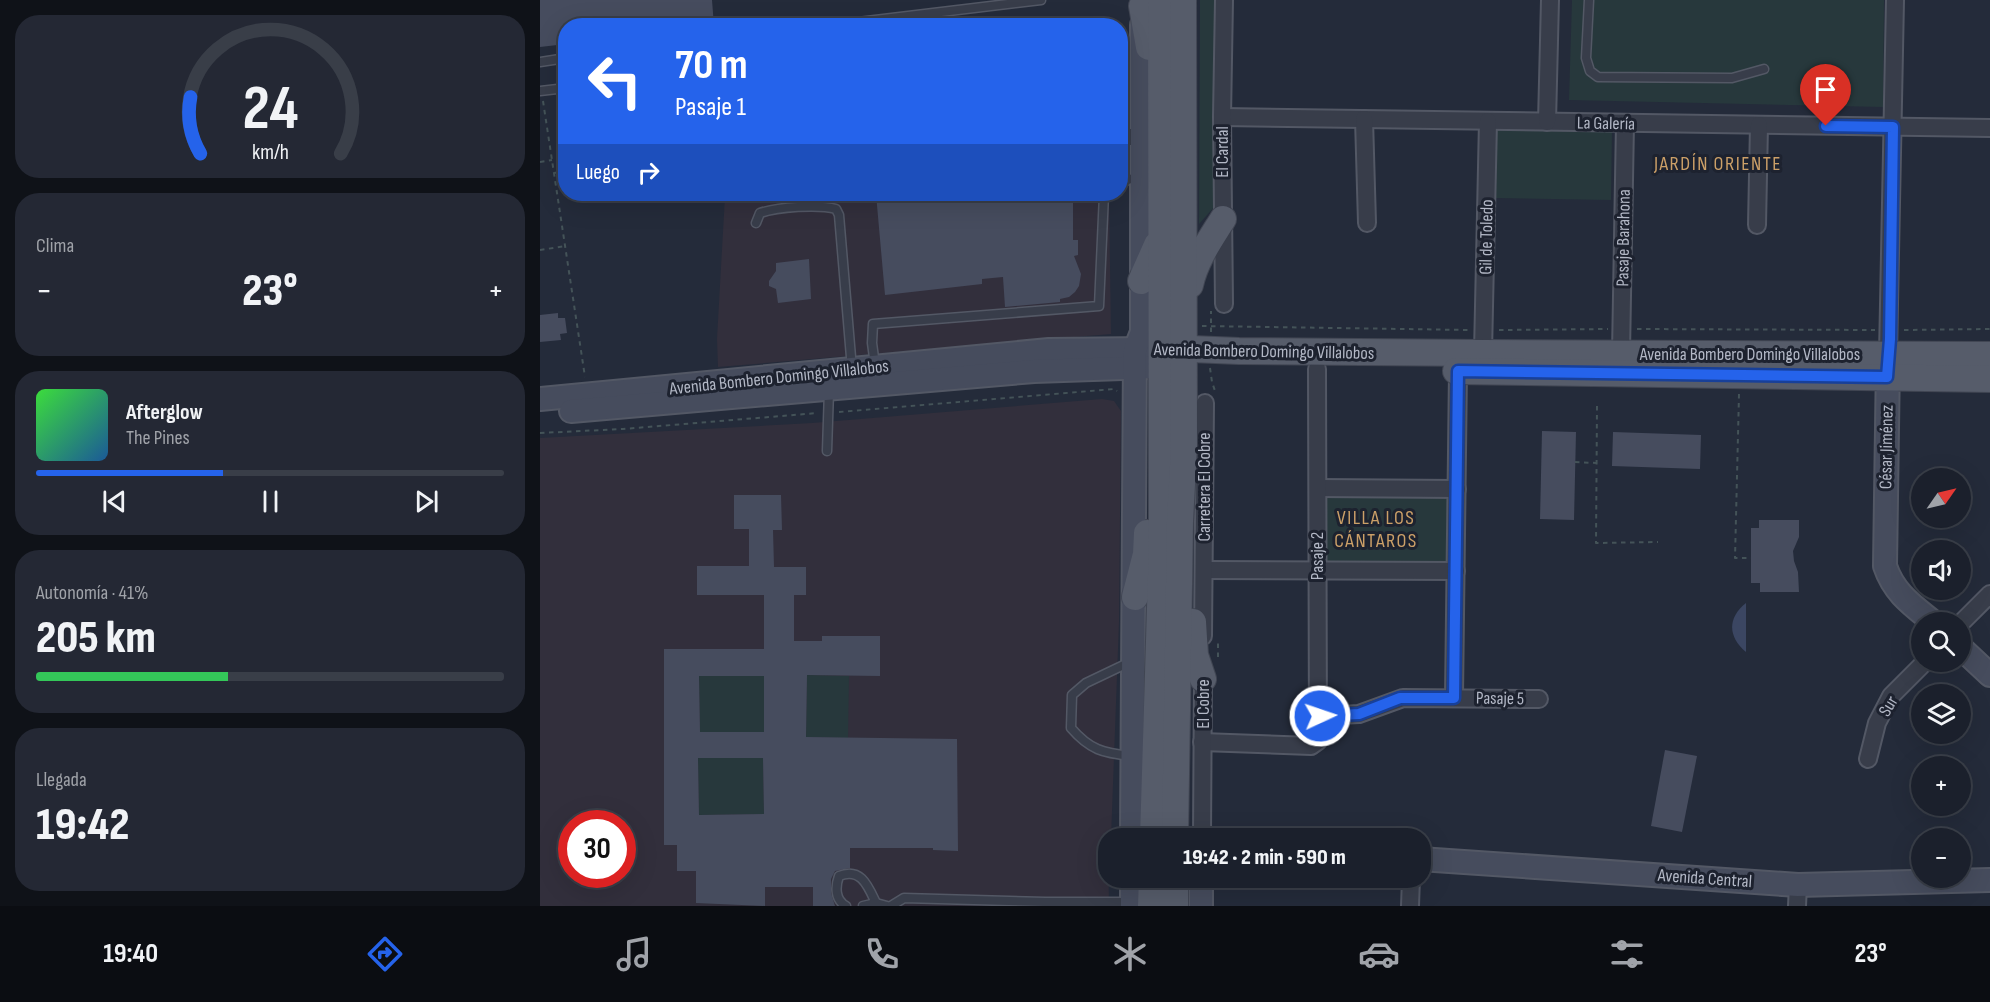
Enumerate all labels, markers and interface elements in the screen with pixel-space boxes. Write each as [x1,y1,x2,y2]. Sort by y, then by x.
text: 70 m [675,40,748,91]
icon: left [576,42,654,120]
pin [1800,64,1851,126]
text: 24 [242,72,298,147]
icon: arrive [1809,73,1842,106]
text: Pasaje 1 [675,91,746,123]
street label: La Galería [1577,112,1635,135]
street label: El Cardal [1212,126,1233,178]
text: km/h [251,140,289,165]
district label: JARDÍN ORIENTE [1653,152,1782,176]
icon: right [632,156,665,189]
text: Luego [576,159,620,186]
street label: Pasaje Barahona [1612,189,1635,287]
street label: Gil de Toledo [1475,199,1498,275]
text: Clima [36,234,74,258]
text: 23° [242,264,298,319]
text: − [36,271,52,311]
text: + [488,271,504,311]
street label: Avenida Bombero Domingo Villalobos [1153,339,1374,364]
street label: Avenida Bombero Domingo Villalobos [1639,344,1860,365]
street label: Avenida Bombero Domingo Villalobos [667,356,890,400]
text: Afterglow [126,399,203,426]
street label: César Jiménez [1875,404,1898,489]
text: The Pines [126,426,190,450]
street label: Carretera El Cobre [1194,432,1215,542]
north arrow [1911,468,1971,528]
map controls [1911,468,1971,888]
icon: previous [98,485,131,518]
icon: pause [254,485,287,518]
icon: next [410,485,443,518]
district label: VILLA LOS CÁNTAROS [1334,506,1418,553]
street label: Pasaje 2 [1307,532,1328,580]
button: sound [1911,540,1971,600]
text: Autonomía · 41% [36,581,149,605]
text: 205 km [36,611,156,666]
button: search [1911,612,1971,672]
street label: El Cobre [1193,679,1214,729]
position arrow [1288,684,1352,748]
button: layers [1911,684,1971,744]
street label: Pasaje 5 [1476,688,1524,709]
street label: Sur [1874,692,1903,720]
button: + [1911,756,1971,816]
text: Llegada [36,768,87,792]
text: 19:42 [36,798,129,853]
speed limit sign: 30 [558,810,636,888]
button: − [1911,828,1971,888]
text: 19:42 · 2 min · 590 m [1183,844,1346,871]
street label: Avenida Central [1656,865,1753,892]
icon: directions [364,933,406,975]
icon: music [613,933,655,975]
icon: phone [861,933,903,975]
icon: climate [1109,933,1151,975]
icon: car [1358,933,1400,975]
icon: filters [1606,933,1648,975]
text: 19:40 [103,938,158,970]
text: 23° [1854,938,1887,970]

